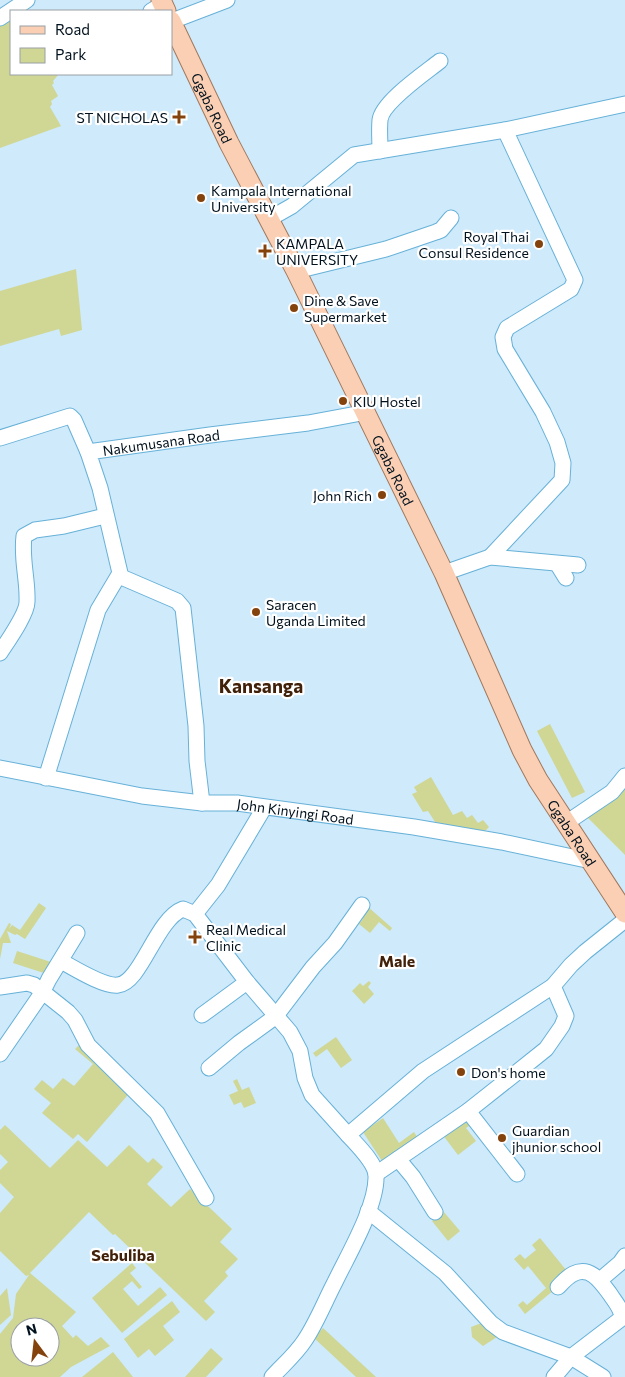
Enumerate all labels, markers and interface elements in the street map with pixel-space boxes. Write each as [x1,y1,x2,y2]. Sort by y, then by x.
legend [10,10,172,75]
text: Road [55,20,90,38]
text: Park [55,45,86,63]
street label: Ggaba Road [188,70,236,146]
place label: ST NICHOLAS [76,109,168,126]
marker: ST NICHOLAS [172,110,186,124]
place label: Kampala International University [211,182,352,215]
marker: Kampala International University [195,192,207,204]
place label: Royal Thai Consul Residence [419,228,529,261]
place label: KAMPALA UNIVERSITY [276,235,358,268]
marker: Royal Thai Consul Residence [533,238,545,250]
marker: KAMPALA UNIVERSITY [258,244,272,258]
place label: Dine & Save Supermarket [304,292,387,325]
marker: Dine & Save Supermarket [288,302,300,314]
place label: KIU Hostel [353,393,421,410]
marker: KIU Hostel [337,395,349,407]
street label: Nakumusana Road [102,425,221,458]
street label: Ggaba Road [369,432,418,508]
place label: John Rich [313,487,372,504]
marker: John Rich [376,489,388,501]
place label: Saracen Uganda Limited [266,596,366,629]
marker: Saracen Uganda Limited [250,606,262,618]
district label: Kansanga [219,674,303,697]
street label: John Kinyingi Road [236,795,355,827]
street label: Ggaba Road [544,796,600,869]
place label: Real Medical Clinic [206,921,286,954]
marker: Real Medical Clinic [188,930,202,944]
district label: Male [379,951,415,970]
place label: Don's home [471,1064,546,1081]
marker: Don's home [455,1066,467,1078]
place label: Guardian jhunior school [512,1122,601,1155]
marker: Guardian jhunior school [496,1132,508,1144]
district label: Sebuliba [91,1245,155,1264]
north arrow [10,1317,60,1367]
text: N [24,1319,39,1339]

